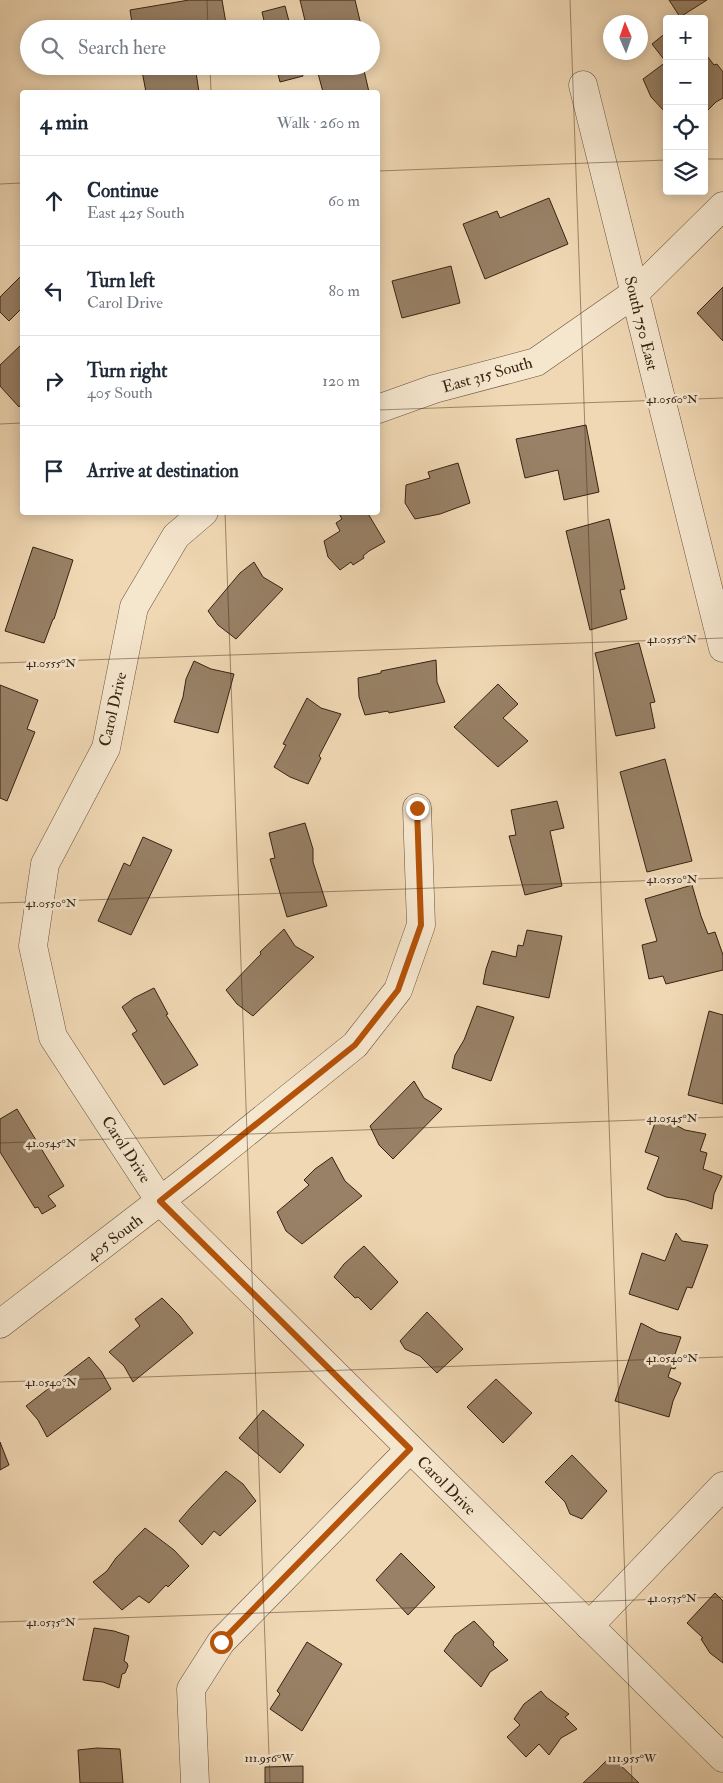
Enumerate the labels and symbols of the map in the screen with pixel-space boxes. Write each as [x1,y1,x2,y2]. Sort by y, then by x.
north arrow [603,15,648,60]
street label: South 750 East [620,274,662,372]
street label: East 315 South [440,352,535,397]
text: 41.0560°N [646,392,698,407]
text: 41.0555°N [647,632,697,647]
text: 41.0555°N [26,656,76,671]
street label: Carol Drive [95,670,131,748]
route end [406,797,429,820]
text: 41.0550°N [647,872,698,887]
text: 41.0550°N [26,896,77,911]
text: 41.0545°N [647,1111,698,1126]
street label: Carol Drive [97,1112,155,1187]
text: 41.0545°N [26,1136,77,1151]
street label: 405 South [82,1210,147,1266]
text: 41.0540°N [646,1351,698,1366]
text: 41.0540°N [25,1375,77,1390]
street label: Carol Drive [412,1452,480,1520]
text: 41.0535°N [647,1591,697,1606]
text: 41.0535°N [26,1615,76,1630]
route start [210,1631,233,1654]
text: 111.956°W [244,1751,294,1766]
text: 111.955°W [608,1751,657,1766]

